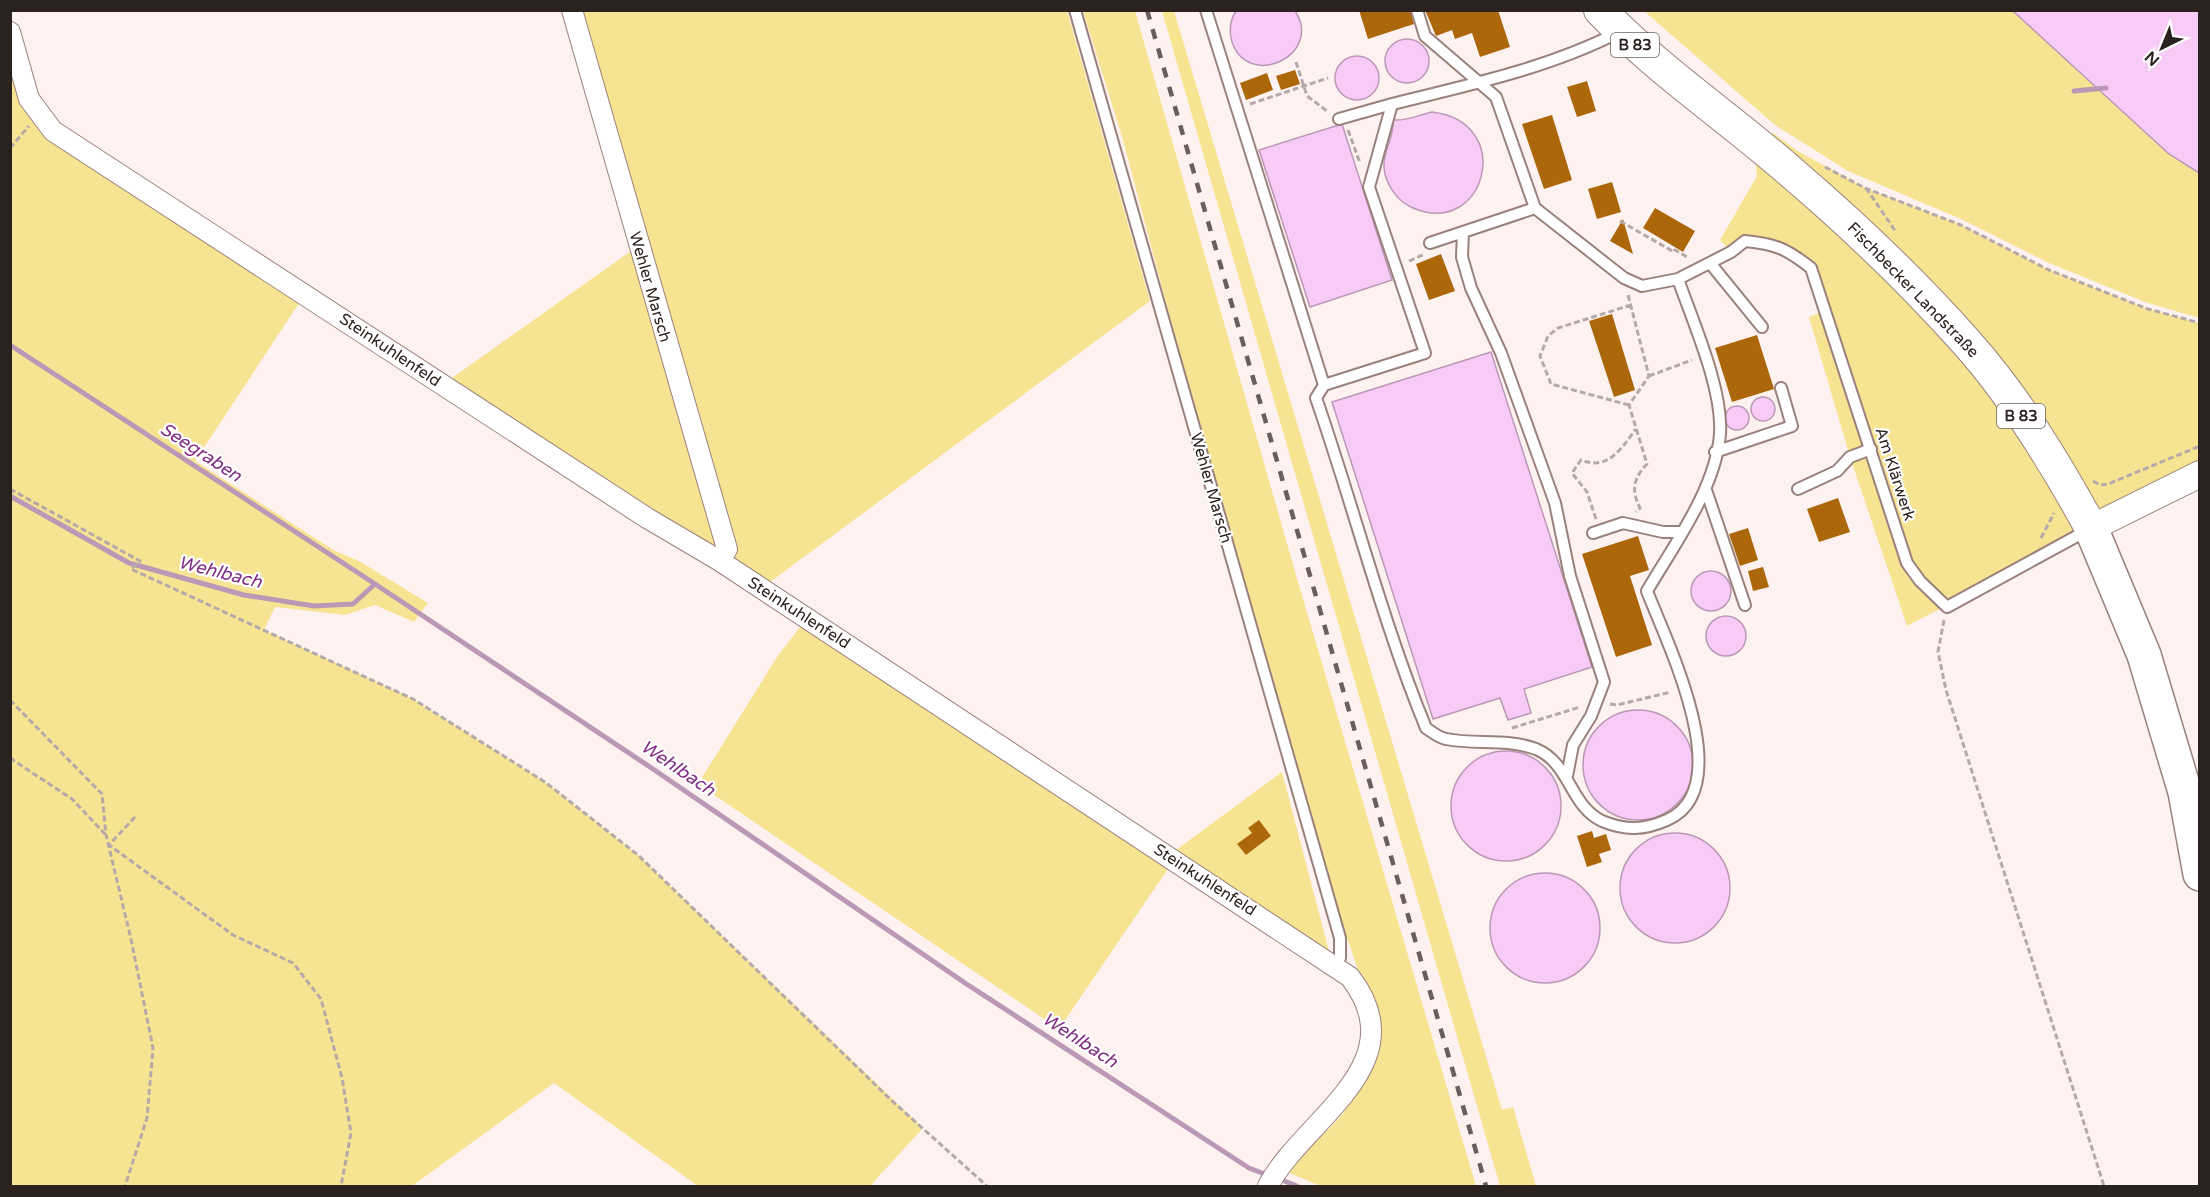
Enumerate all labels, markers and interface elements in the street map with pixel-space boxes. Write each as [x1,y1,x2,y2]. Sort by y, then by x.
north arrow [2132,18,2192,78]
road number: B 83 [1611,33,1659,57]
text: N [2141,47,2164,70]
street label: Fischbecker Landstraße [1843,218,1983,362]
street label: Wehler Marsch [625,229,675,345]
street label: Steinkuhlenfeld [336,309,444,391]
road number: B 83 [1997,404,2045,428]
water label: Seegraben [156,418,247,487]
street label: Am Klärwerk [1871,425,1920,523]
street label: Wehler Marsch [1186,430,1236,546]
water label: Wehlbach [176,551,265,593]
street label: Steinkuhlenfeld [744,573,854,653]
water label: Wehlbach [637,735,720,801]
street label: Steinkuhlenfeld [1150,840,1260,920]
water label: Wehlbach [1038,1008,1123,1073]

